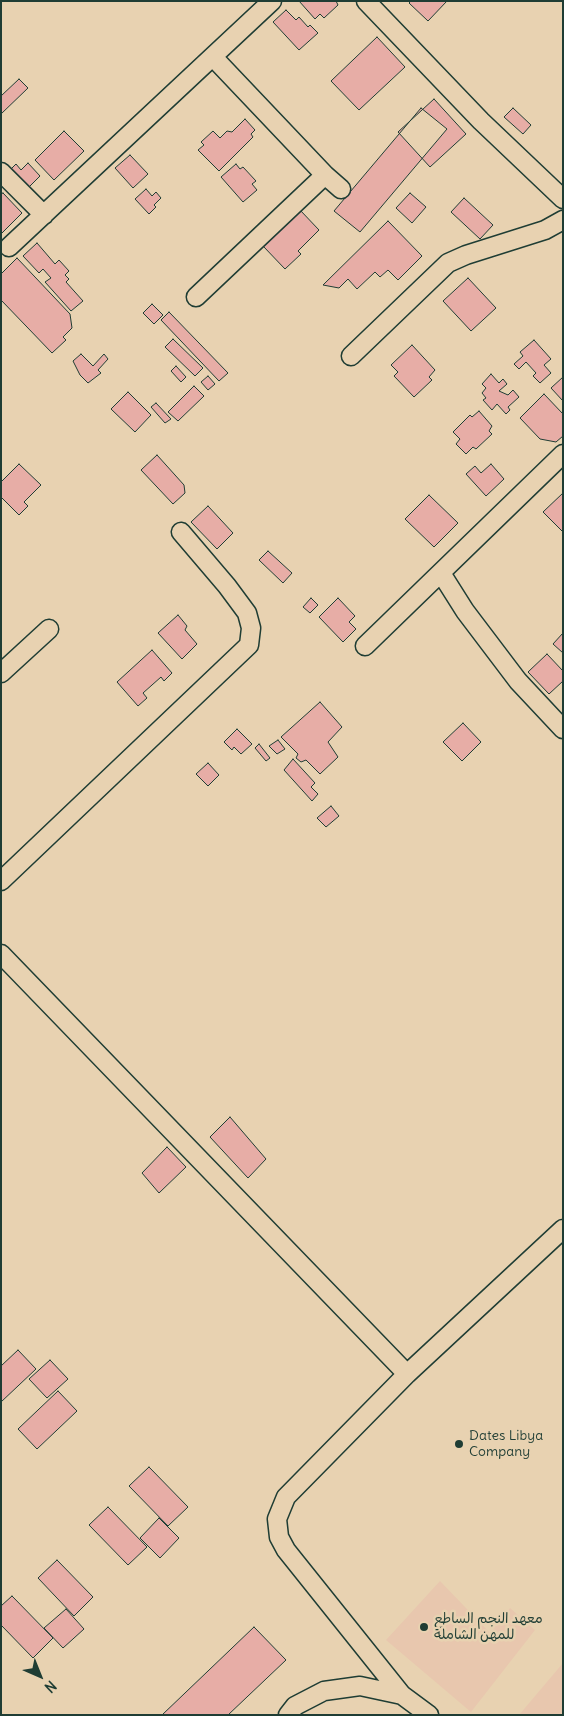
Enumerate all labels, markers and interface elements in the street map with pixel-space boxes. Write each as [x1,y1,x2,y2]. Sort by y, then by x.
place label: Dates Libya Company [469,1428,543,1460]
marker: Dates Libya Company [453,1438,465,1450]
place label: معهد النجم الساطع للمهن الشاملة [434,1611,543,1644]
marker: معهد النجم الساطع للمهن الشاملة [418,1621,430,1633]
north arrow [15,1651,65,1701]
text: N [41,1677,60,1697]

